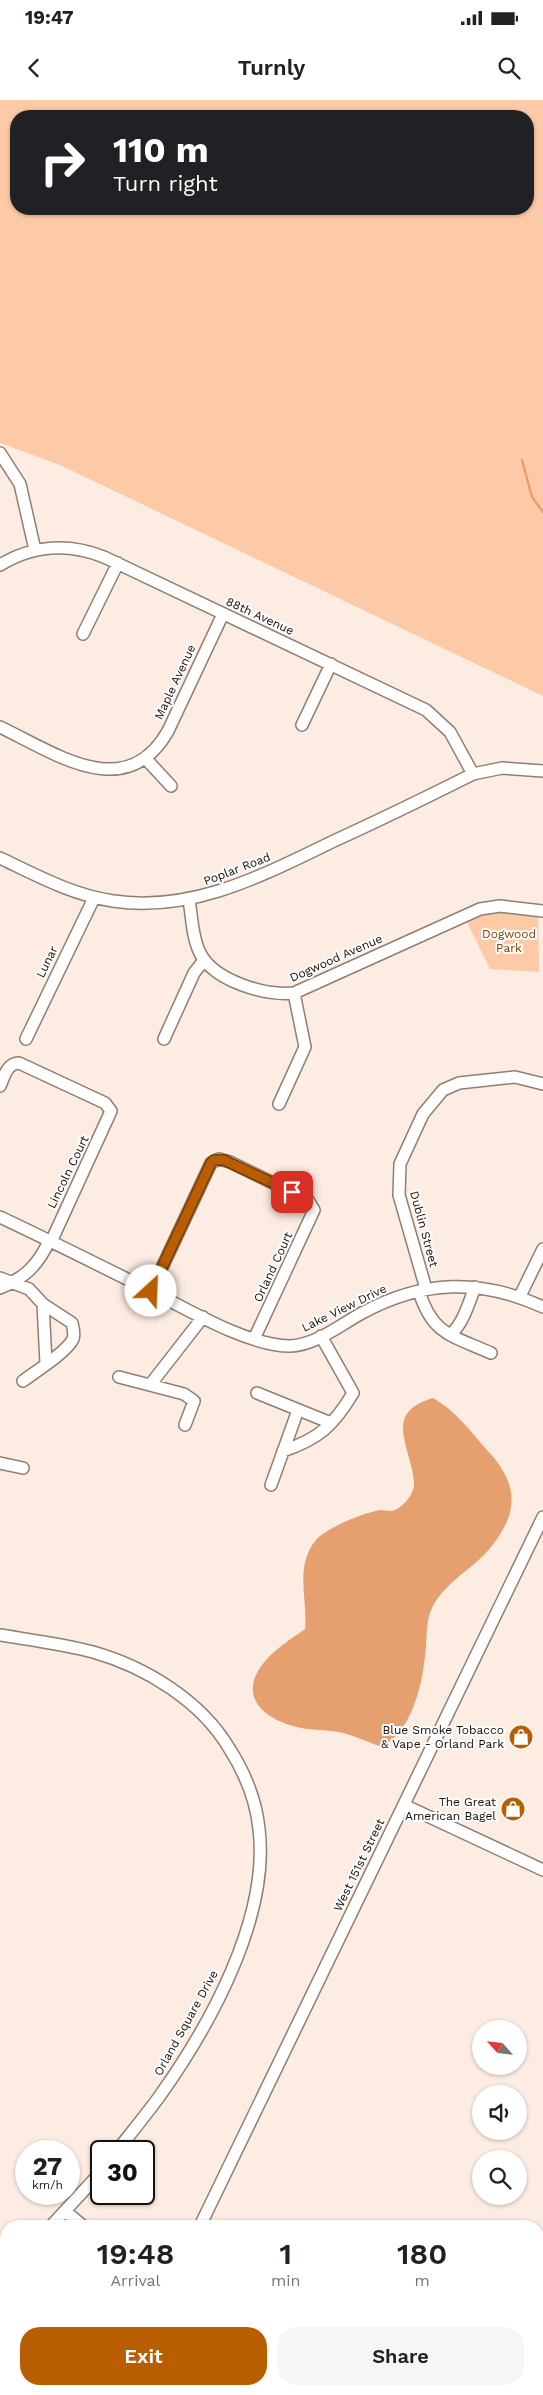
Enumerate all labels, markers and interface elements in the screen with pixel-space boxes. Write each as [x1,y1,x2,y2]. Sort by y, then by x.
text: 19:47 [25,6,74,29]
icon: back [20,54,48,82]
icon: search [495,54,523,82]
text: Turnly [238,55,305,80]
text: 110 m [113,129,209,171]
icon: right [30,130,95,195]
text: Turn right [113,171,218,196]
street label: 88th Avenue [224,594,296,638]
street label: Maple Avenue [152,642,199,722]
street label: Poplar Road [202,850,272,888]
park label: Dogwood Park [482,927,536,955]
street label: Dogwood Avenue [288,931,385,985]
street label: Lunar [33,944,61,980]
street label: Lincoln Court [44,1133,92,1211]
pin [271,1171,313,1213]
icon: arrive [278,1178,306,1206]
street label: Dublin Street [407,1189,441,1269]
street label: Orland Court [251,1230,295,1304]
position arrow [124,1264,176,1316]
street label: Lake View Drive [299,1281,389,1335]
place label: Blue Smoke Tobacco & Vape - Orland Park [381,1723,504,1751]
shop icon: Blue Smoke Tobacco & Vape - Orland Park [508,1724,534,1750]
place label: The Great American Bagel [405,1795,496,1823]
shop icon: The Great American Bagel [500,1796,526,1822]
street label: West 151st Street [331,1816,387,1914]
street label: Orland Square Drive [151,1968,221,2078]
north arrow [472,2020,528,2075]
map controls [472,2020,527,2205]
button: sound [472,2085,527,2140]
speed limit sign: 30 [90,2140,155,2205]
button: search [472,2150,527,2205]
text: 27 [33,2152,62,2181]
text: km/h [32,2178,63,2192]
text: 19:48 [97,2236,174,2271]
text: 1 [279,2236,292,2271]
text: 180 [397,2236,447,2271]
text: Arrival [111,2271,160,2290]
text: min [271,2271,300,2290]
text: m [415,2271,430,2290]
button: Exit [20,2327,267,2385]
button: Share [277,2327,524,2385]

